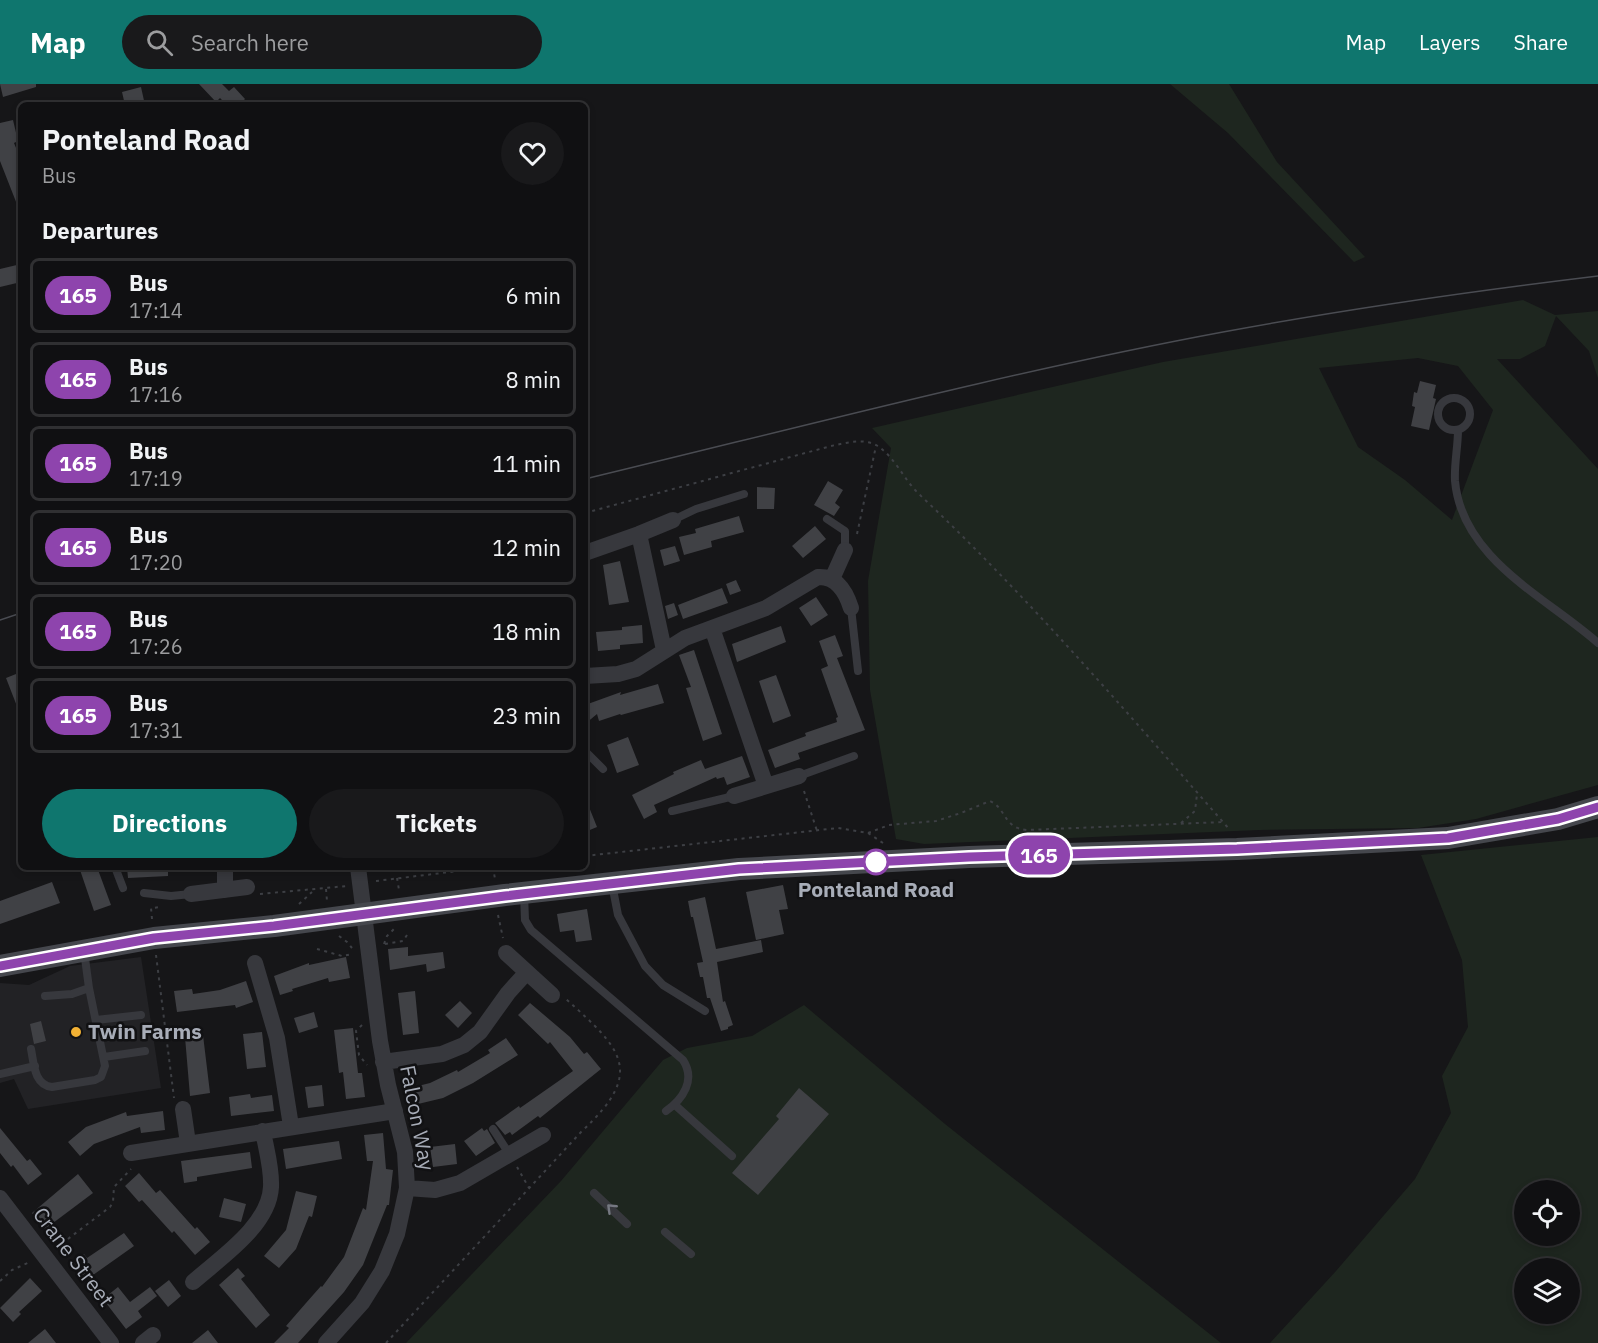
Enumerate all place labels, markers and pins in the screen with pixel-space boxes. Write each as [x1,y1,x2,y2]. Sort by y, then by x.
marker: Ponteland Road [863,849,889,875]
place label: Ponteland Road [798,875,954,903]
place label: Twin Farms [88,1017,202,1045]
marker: Twin Farms [69,1025,83,1039]

